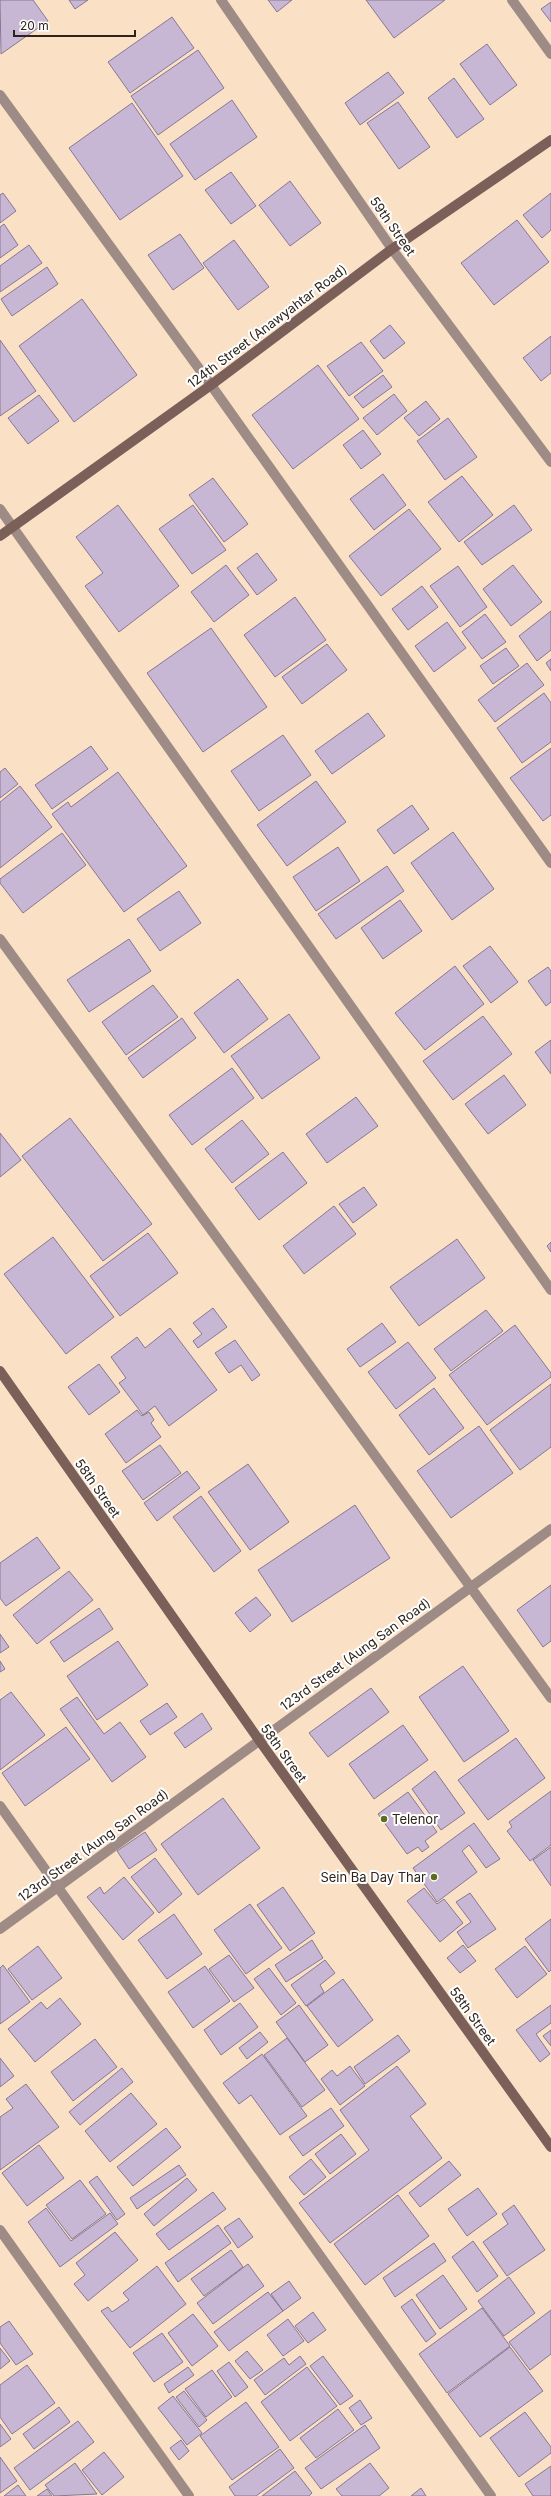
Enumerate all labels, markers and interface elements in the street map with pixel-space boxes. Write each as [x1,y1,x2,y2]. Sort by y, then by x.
scale bar [14,12,135,38]
text: 20 m [20,18,49,33]
street label: 59th Street [367,193,419,259]
street label: 124th Street (Anawyahtar Road) [184,261,350,391]
street label: 58th Street [72,1455,124,1521]
street label: 123rd Street (Aung San Road) [277,1594,433,1714]
street label: 58th Street [257,1721,311,1785]
street label: 123rd Street (Aung San Road) [15,1785,171,1905]
place label: Telenor [392,1811,438,1827]
marker: Telenor [379,1814,389,1824]
place label: Sein Ba Day Thar [320,1869,426,1885]
marker: Sein Ba Day Thar [429,1872,439,1882]
street label: 58th Street [446,1984,500,2048]

